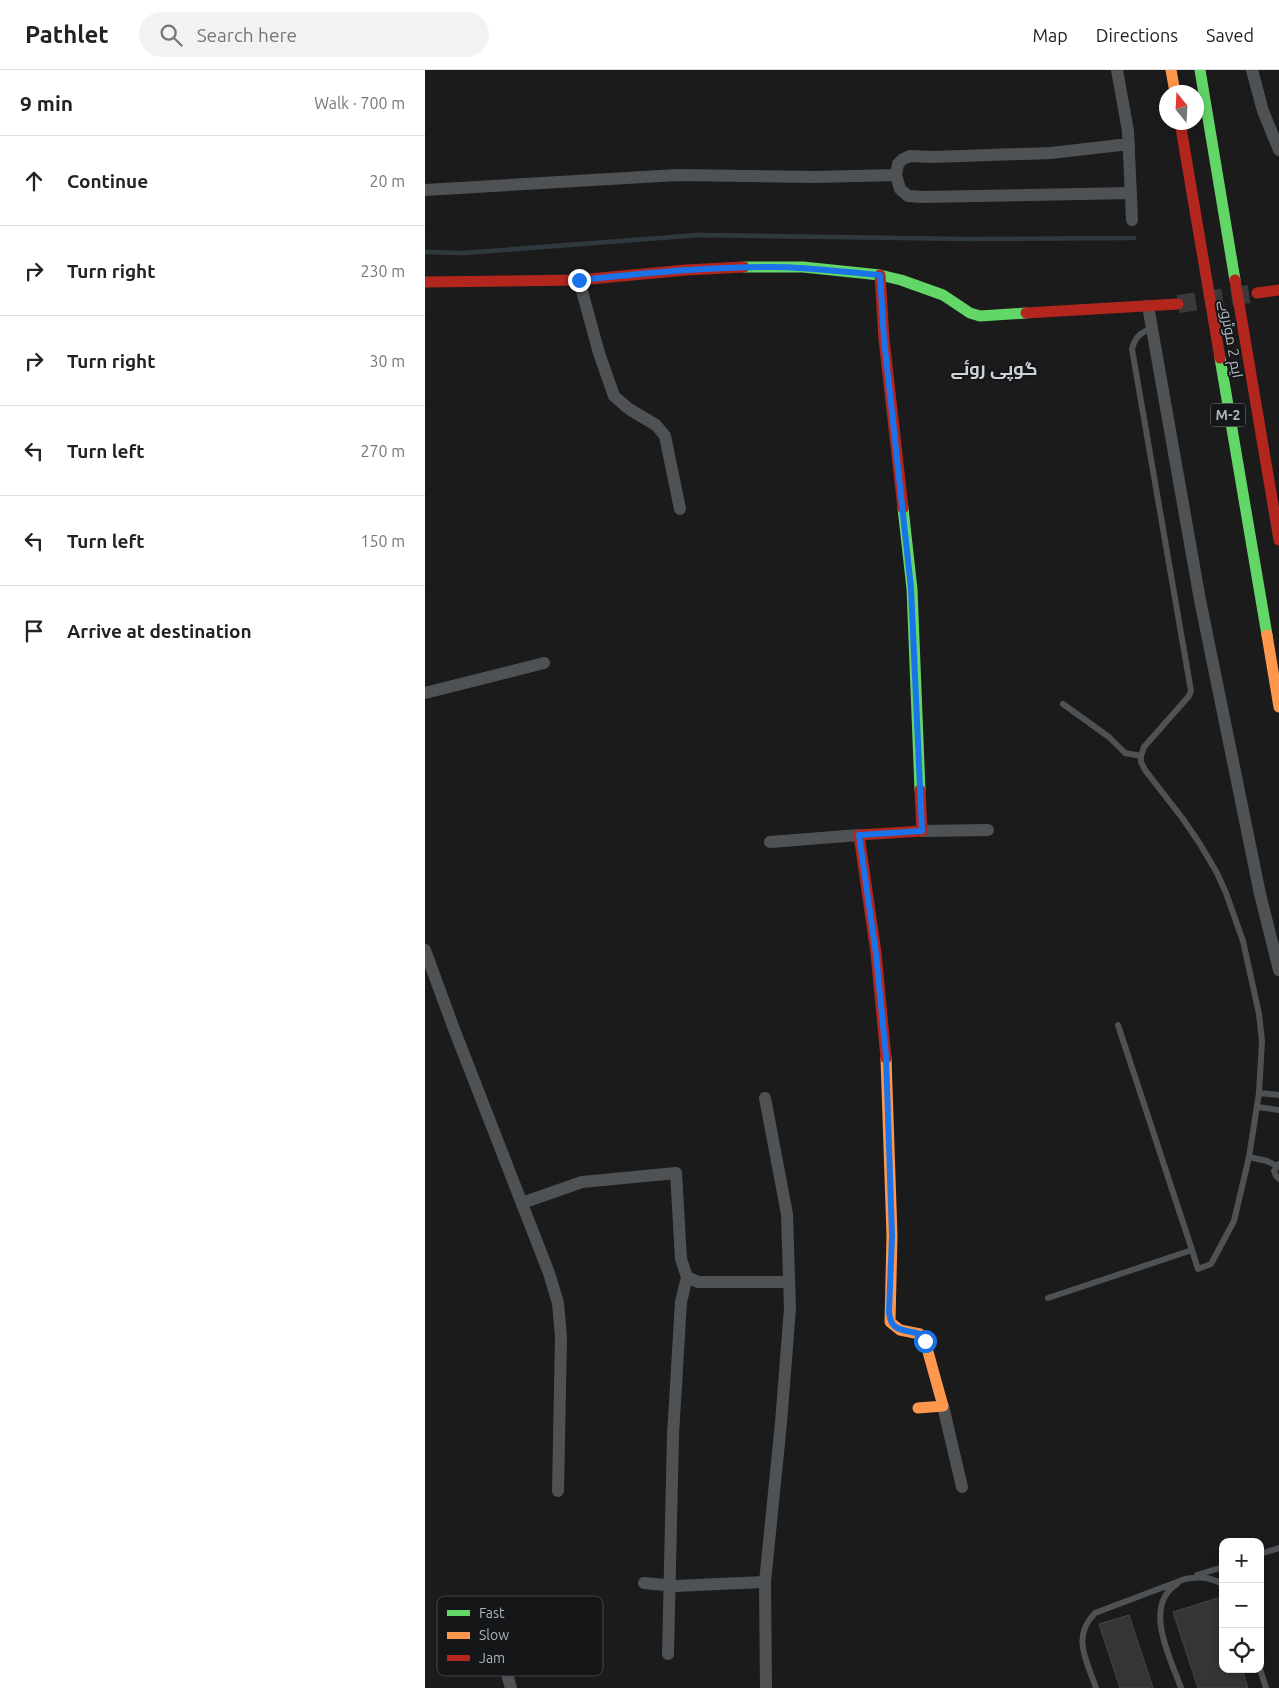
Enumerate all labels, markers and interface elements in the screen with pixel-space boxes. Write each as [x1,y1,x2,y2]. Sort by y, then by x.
search box [139,12,489,57]
text: Pathlet [25,21,109,48]
icon: search [157,21,185,49]
text: Search here [197,24,297,46]
text: Map [1032,25,1068,45]
text: Directions [1096,25,1178,45]
text: Saved [1206,25,1254,45]
north arrow [1159,85,1204,130]
text: 9 min [20,91,73,115]
text: Walk · 700 m [314,94,405,112]
icon: ahead [20,167,48,195]
text: Continue [67,170,148,192]
text: 20 m [369,172,405,190]
icon: right [20,257,48,285]
text: Turn right [67,260,155,282]
text: 230 m [360,262,405,280]
route end [568,269,591,292]
street label: ایم 2 موٹروے [1214,298,1247,380]
icon: right [20,347,48,375]
text: Turn right [67,350,155,372]
text: 30 m [369,352,405,370]
district label: گوپی روئے [950,358,1038,381]
road number: M-2 [1211,404,1245,426]
icon: left [20,437,48,465]
text: Turn left [67,440,145,462]
text: 270 m [360,442,405,460]
icon: left [20,527,48,555]
text: Turn left [67,530,145,552]
text: 150 m [360,532,405,550]
icon: arrive [20,617,48,645]
text: Arrive at destination [67,620,252,642]
route start [914,1330,937,1353]
map controls [1219,1538,1264,1673]
button: + [1219,1538,1264,1583]
button: − [1219,1583,1264,1628]
legend [437,1596,603,1676]
text: Fast [479,1605,505,1621]
text: Slow [479,1627,509,1643]
button: locate [1219,1628,1264,1673]
text: Jam [479,1650,505,1666]

